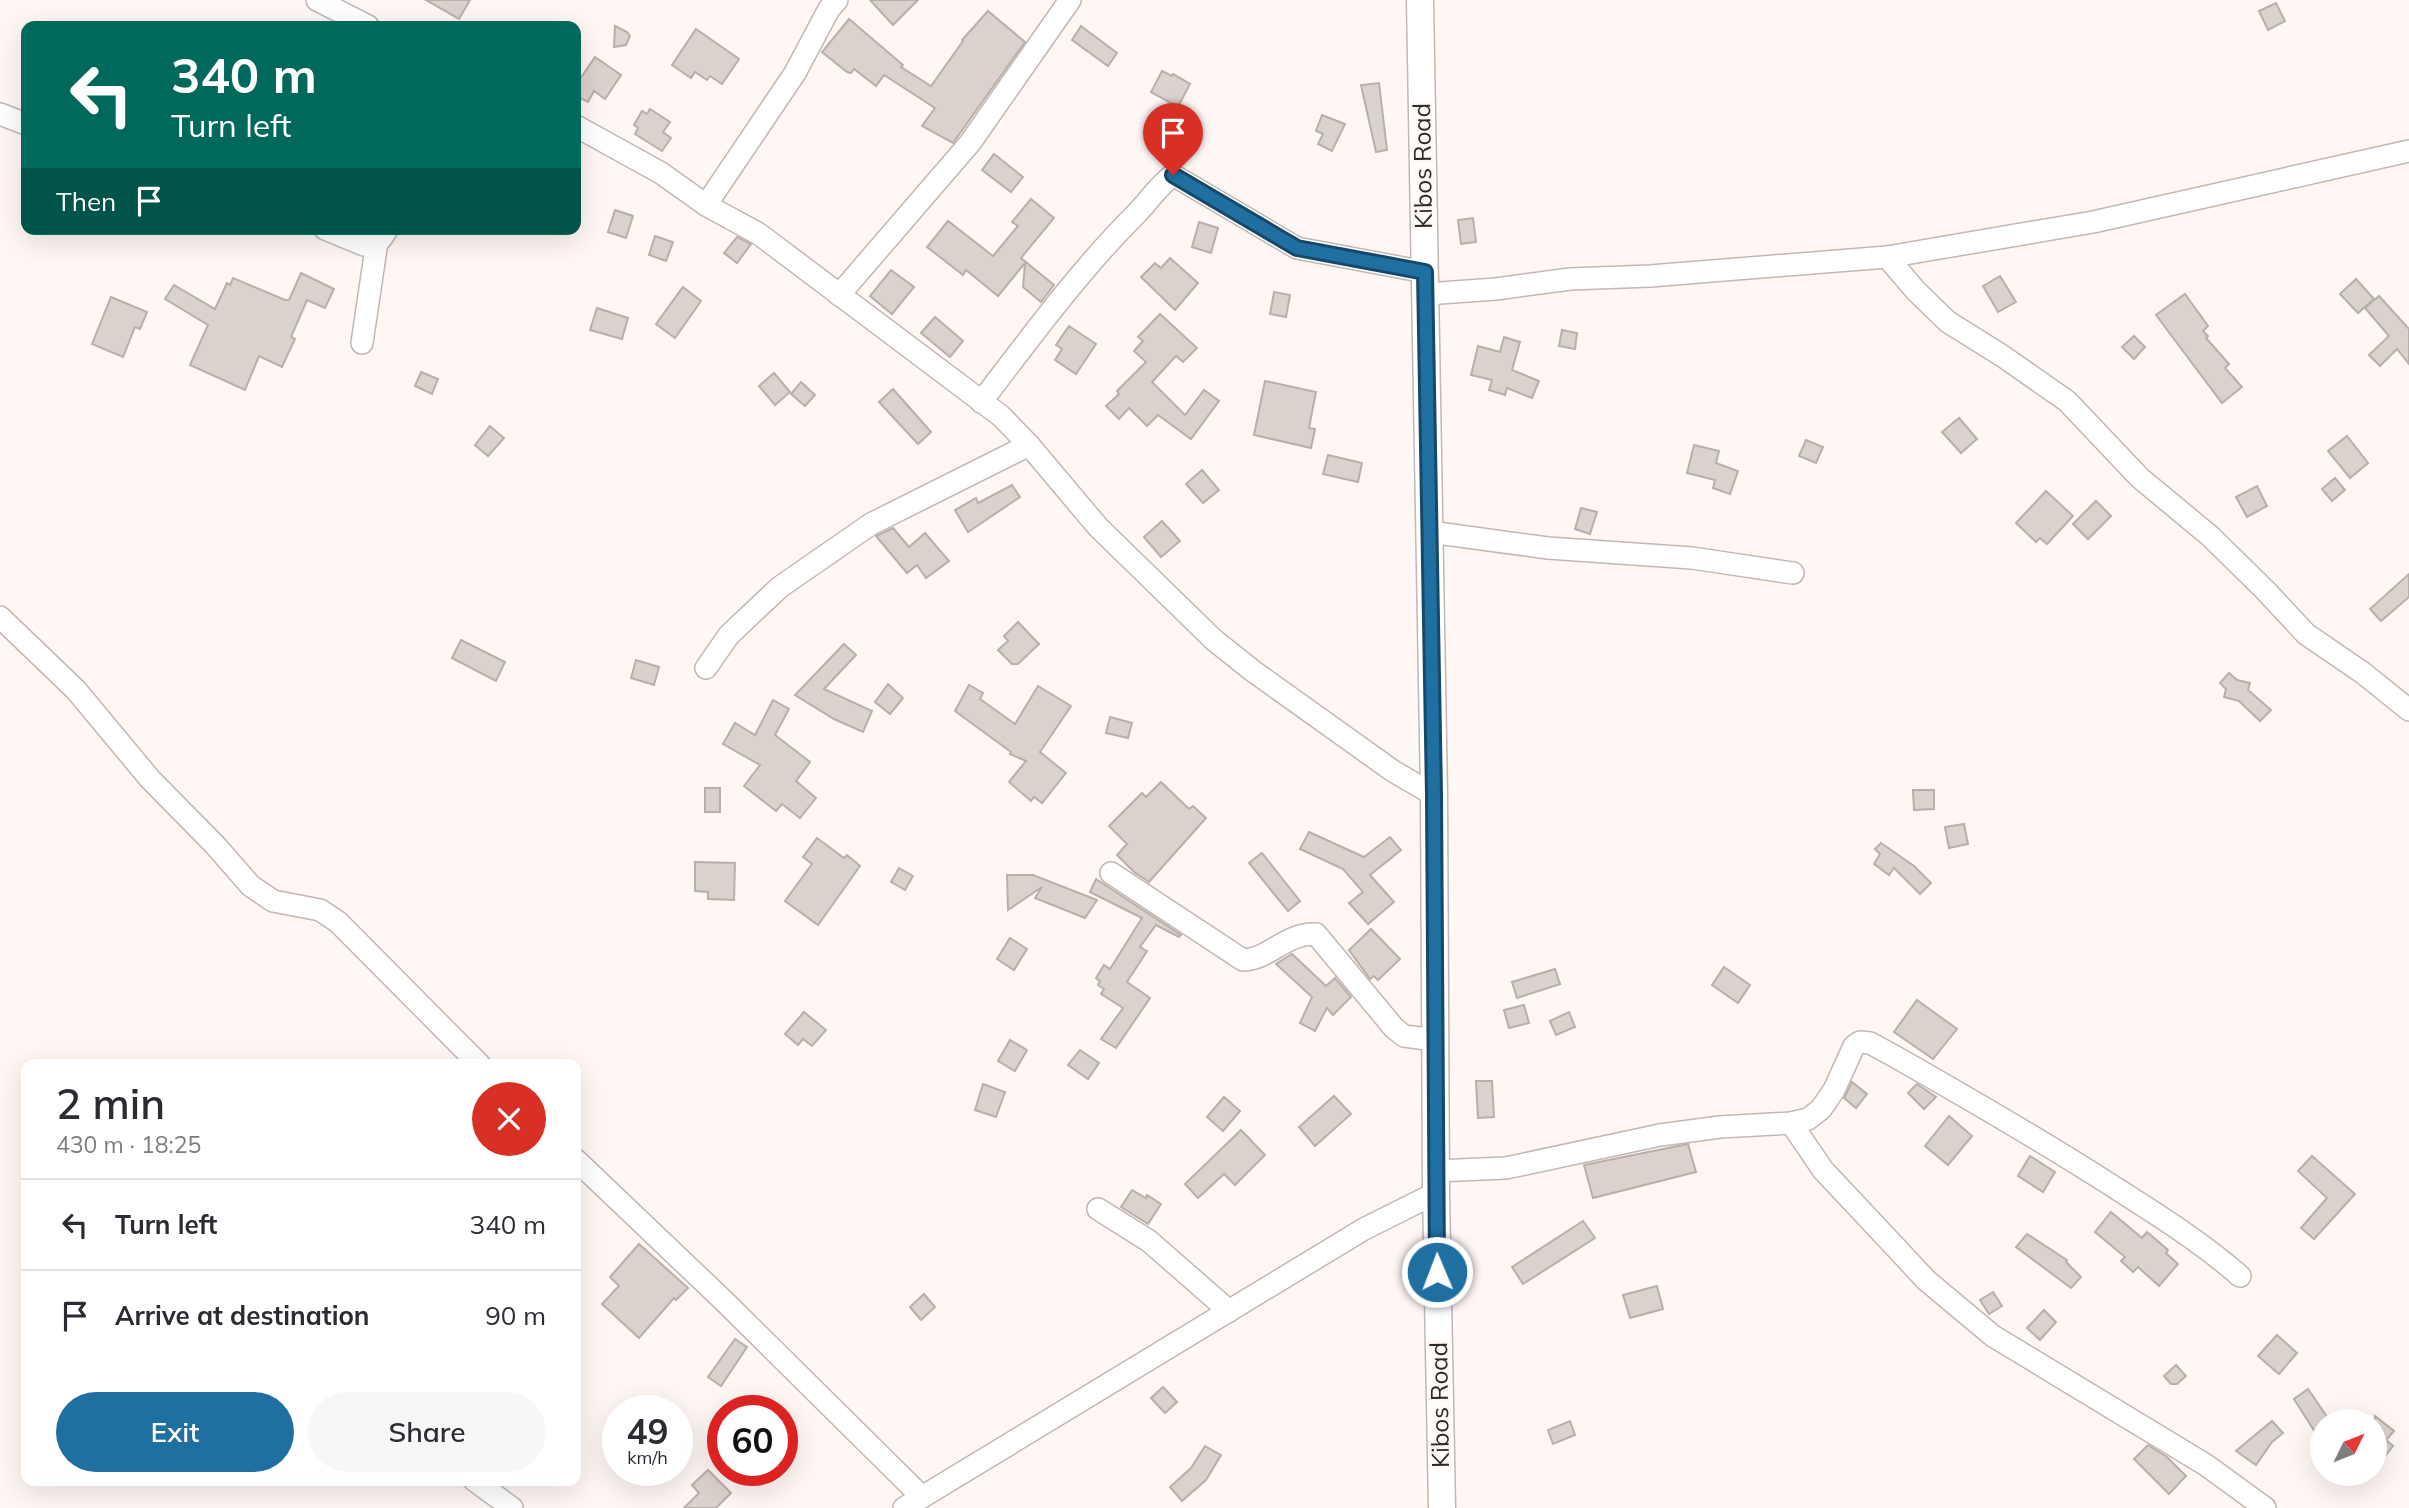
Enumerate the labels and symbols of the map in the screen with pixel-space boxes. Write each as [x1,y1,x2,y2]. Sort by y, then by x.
pin [1143,103,1203,175]
street label: Kibos Road [1406,103,1438,229]
position arrow [1400,1235,1474,1309]
street label: Kibos Road [1423,1342,1455,1468]
speed limit sign: 60 [707,1395,798,1486]
north arrow [2310,1409,2387,1486]

